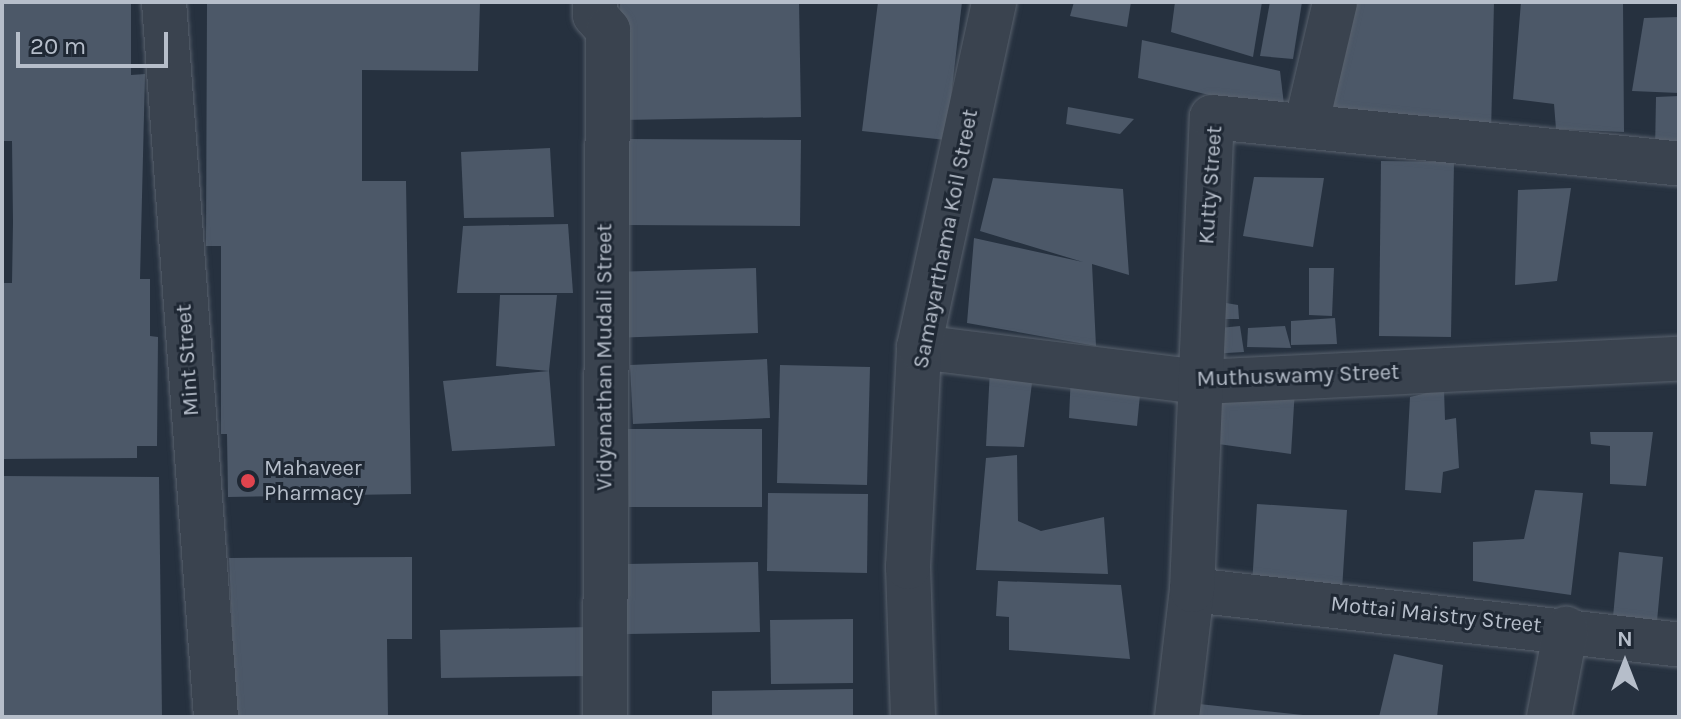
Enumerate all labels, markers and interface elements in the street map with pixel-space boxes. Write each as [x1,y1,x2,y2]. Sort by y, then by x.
scale bar [20,16,172,66]
text: 20 m [30,32,86,60]
street label: Samayarthama Koil Street [908,107,984,371]
street label: Kutty Street [1194,125,1228,245]
street label: Vidyanathan Mudali Street [592,223,618,491]
street label: Mint Street [171,303,205,417]
street label: Muthuswamy Street [1196,359,1400,393]
place label: Mahaveer Pharmacy [264,455,364,506]
marker: Mahaveer Pharmacy [239,472,257,490]
street label: Mottai Maistry Street [1329,591,1543,639]
north arrow [1585,623,1665,703]
text: N [1617,626,1633,652]

